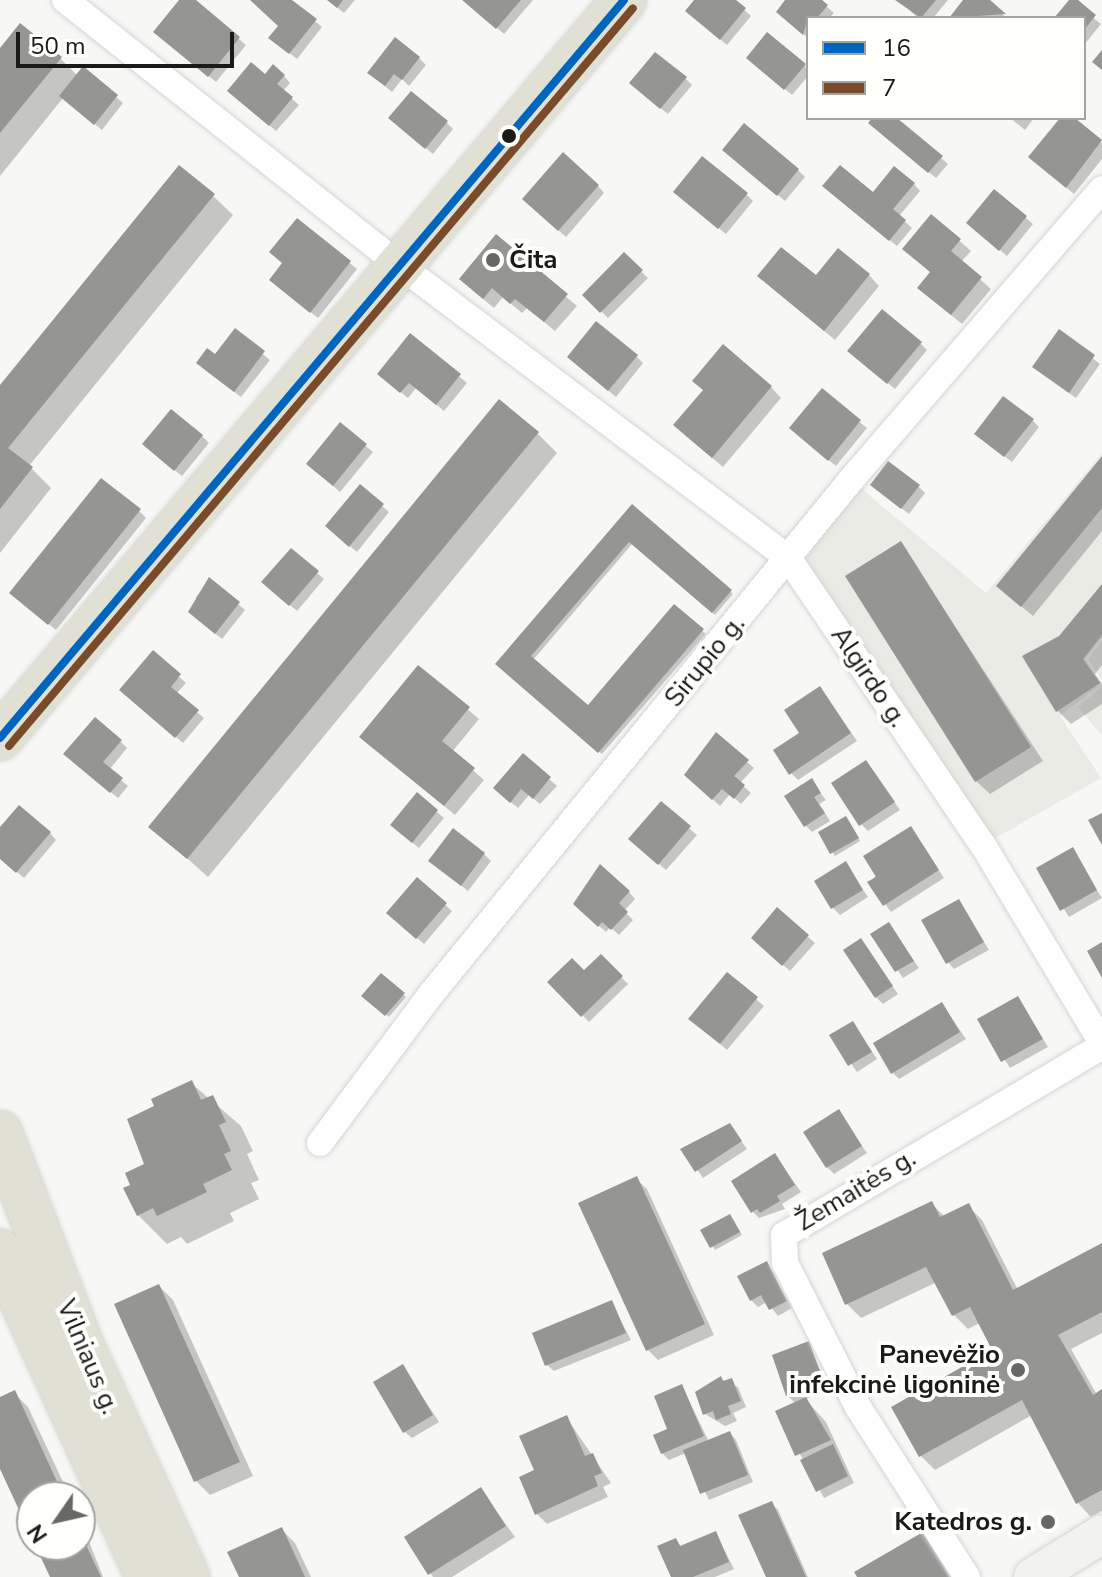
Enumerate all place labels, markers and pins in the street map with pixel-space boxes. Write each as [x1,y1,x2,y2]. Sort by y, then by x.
unlabelled marker [501,128,517,144]
place label: Čita [509,244,557,276]
marker: Čita [484,251,502,269]
place label: Panevėžio infekcinė ligoninė [789,1339,1000,1400]
marker: Panevėžio infekcinė ligoninė [1007,1359,1029,1381]
place label: Katedros g. [894,1506,1032,1538]
marker: Katedros g. [1039,1513,1057,1531]

